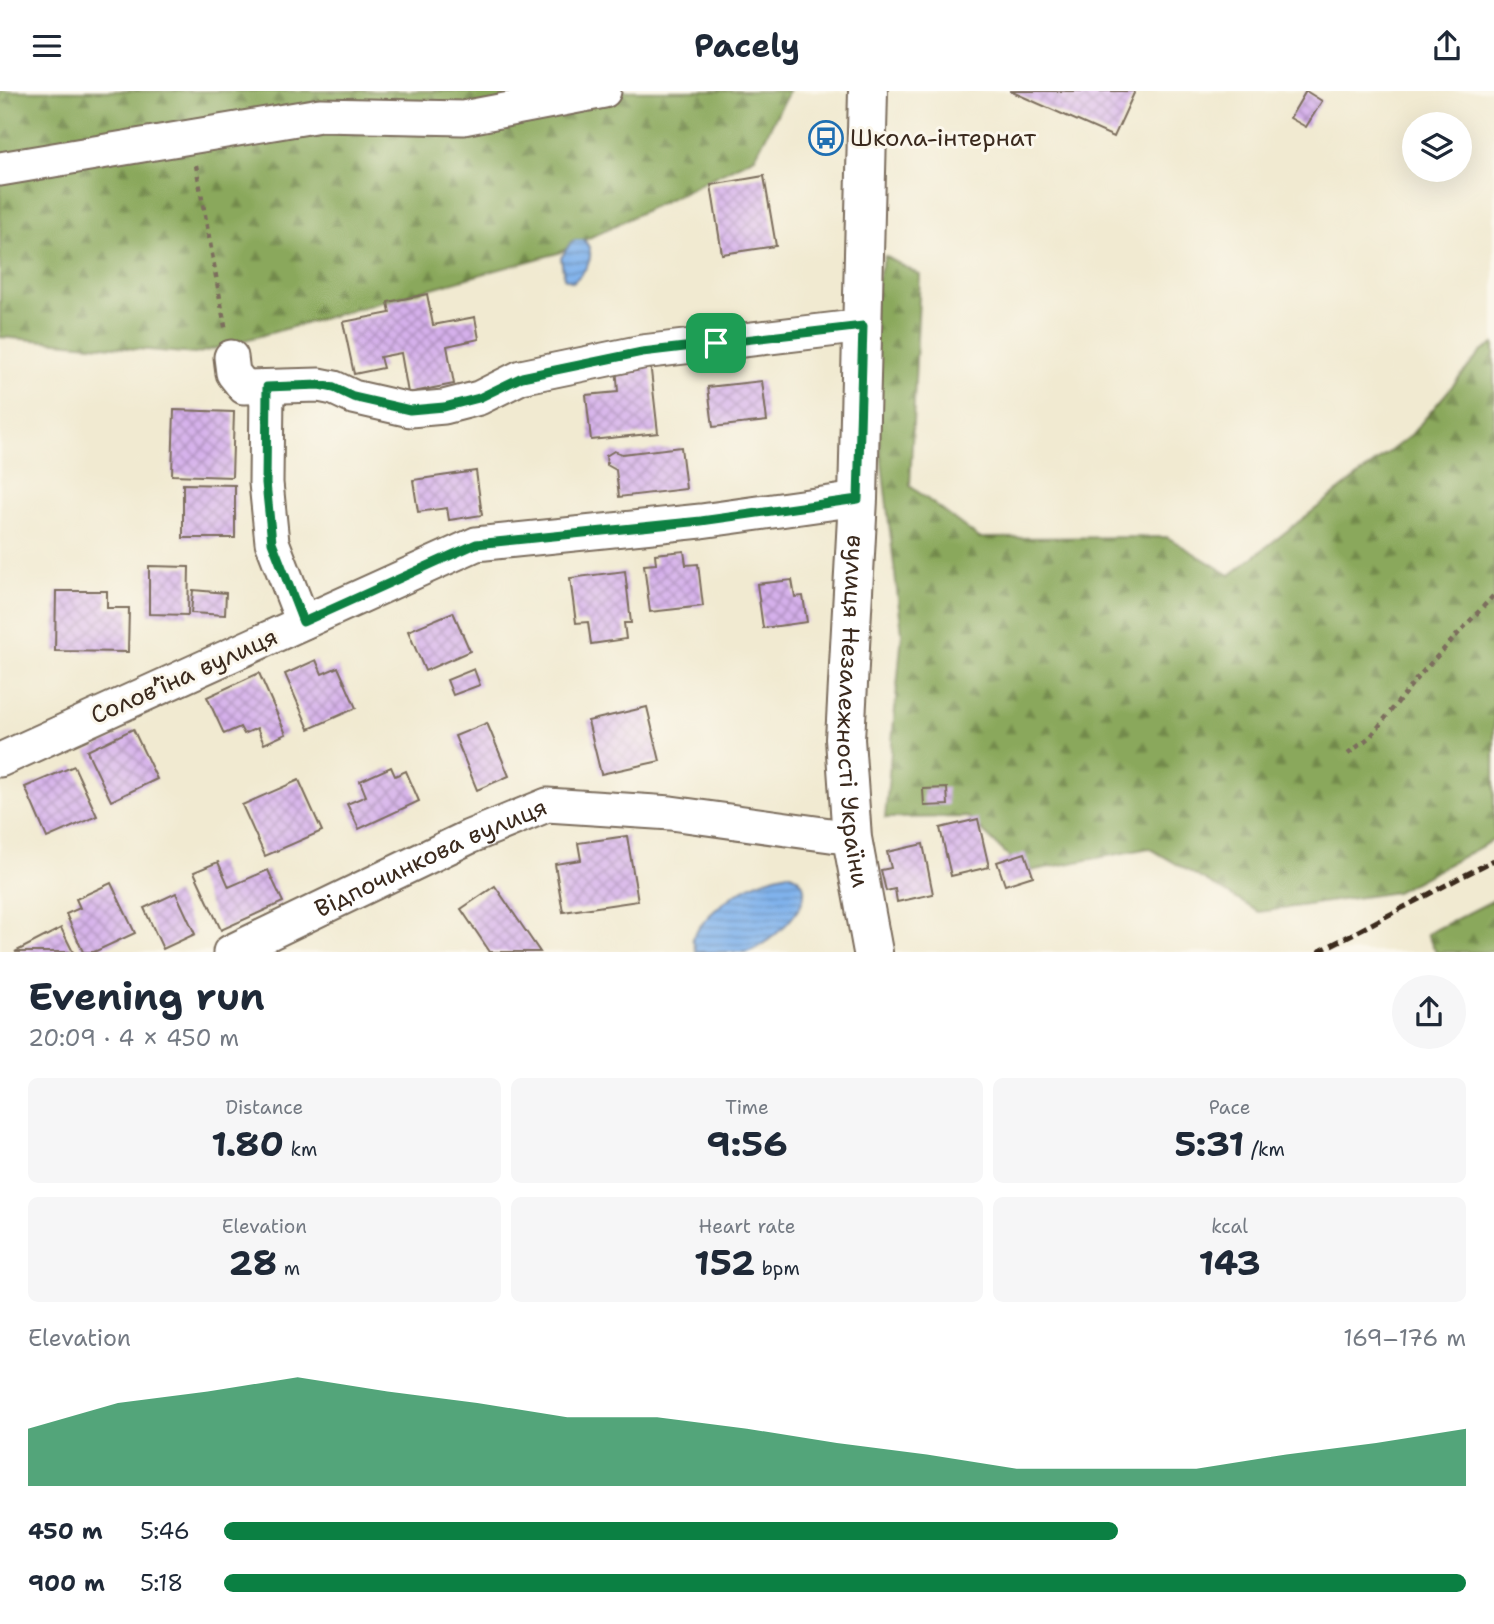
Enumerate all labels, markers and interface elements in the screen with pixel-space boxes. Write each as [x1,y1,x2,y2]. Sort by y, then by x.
text: Pacely [694,24,800,67]
icon: menu [28,27,66,65]
icon: share [1428,27,1466,65]
map controls [1402,112,1472,182]
button: layers [1402,112,1472,182]
bus stop icon: Школа-інтернат [807,119,845,157]
place label: Школа-інтернат [850,122,1037,154]
pin [686,313,746,373]
icon: arrive [697,324,735,362]
street label: вулиця Незалежності України [829,534,877,890]
street label: Соловʼїна вулиця [85,620,283,732]
street label: Відпочинкова вулиця [309,791,552,925]
text: Evening run [28,971,265,1022]
button: share [1392,975,1466,1049]
text: 20:09 · 4 × 450 m [28,1023,239,1053]
text: Distance [225,1095,303,1120]
text: Time [725,1095,769,1120]
text: Pace [1209,1095,1251,1120]
text: 1.80 [211,1120,284,1167]
text: 9:56 [706,1120,788,1167]
text: 5:31 [1174,1120,1244,1167]
text: km [284,1137,317,1162]
text: /km [1244,1137,1285,1162]
text: Elevation [222,1214,307,1239]
text: Heart rate [699,1214,795,1239]
text: kcal [1211,1214,1248,1239]
text: 28 [229,1239,277,1286]
text: 152 [694,1239,755,1286]
text: 143 [1198,1239,1261,1286]
text: m [277,1256,300,1281]
text: bpm [755,1256,800,1281]
text: Elevation [28,1323,131,1353]
text: 169–176 m [1343,1323,1466,1353]
text: 450 m [28,1516,103,1546]
text: 5:46 [140,1516,190,1546]
text: 900 m [28,1568,105,1598]
text: 5:18 [140,1568,183,1598]

